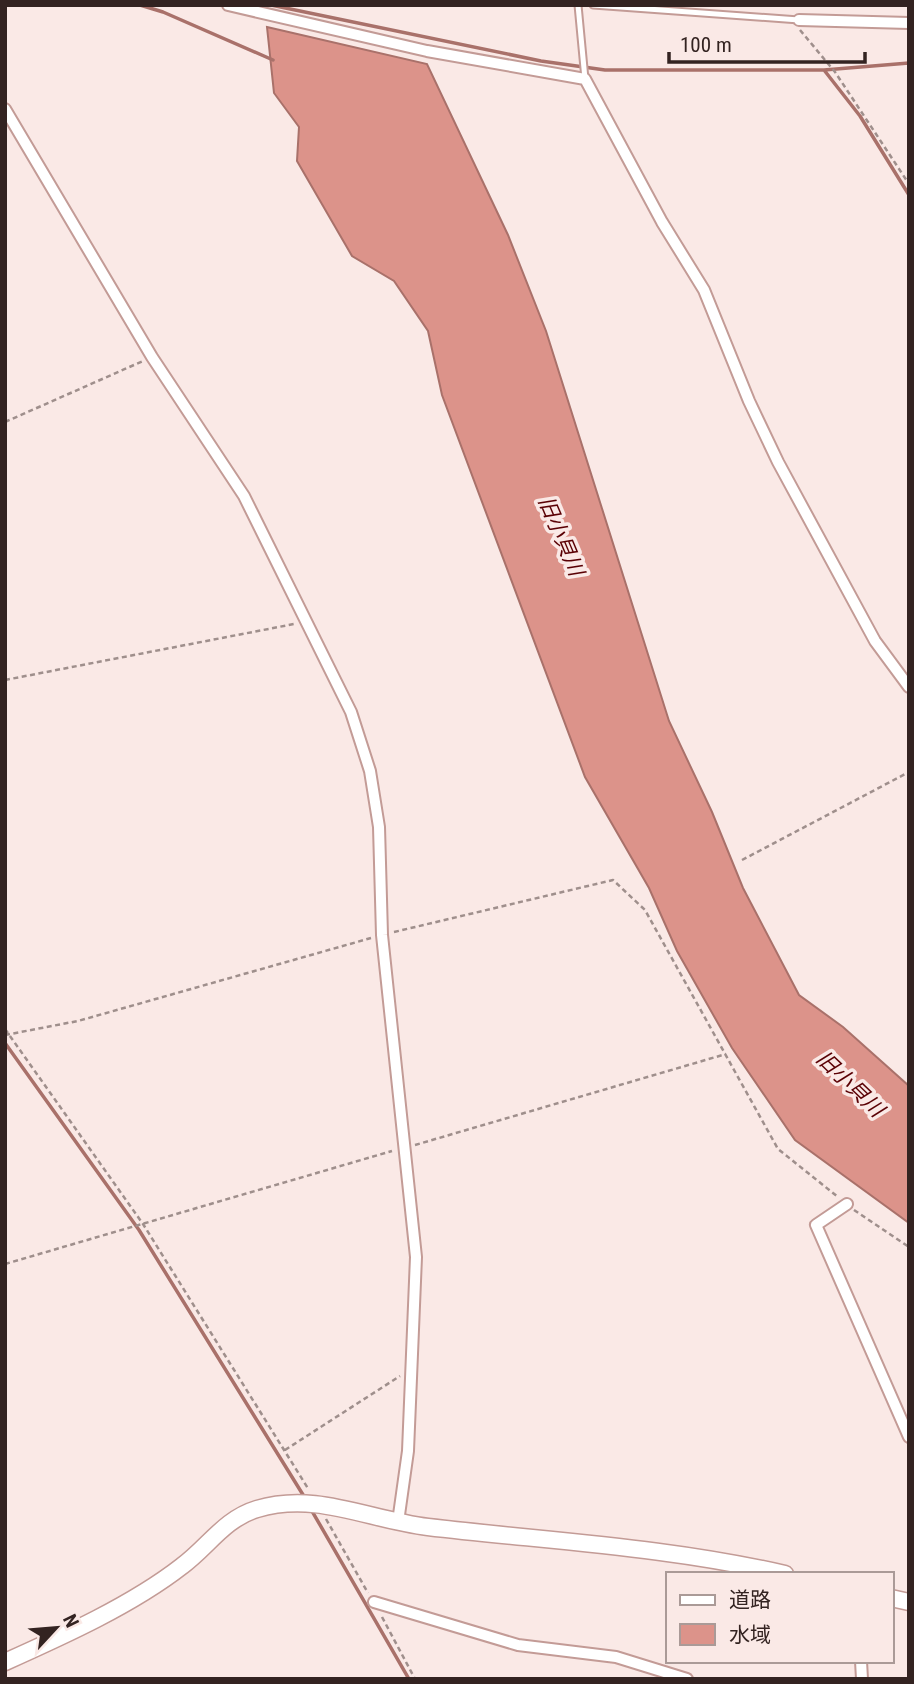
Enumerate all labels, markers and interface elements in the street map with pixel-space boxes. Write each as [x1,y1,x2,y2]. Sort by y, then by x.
scale bar [669,21,865,65]
text: 100 m [680,33,732,57]
water label: 旧小貝川 [534,493,589,581]
water label: 旧小貝川 [811,1046,890,1123]
legend [666,1572,893,1663]
text: 道路 [729,1588,771,1612]
north arrow [21,1593,91,1663]
text: N [58,1610,84,1631]
text: 水域 [729,1623,771,1647]

